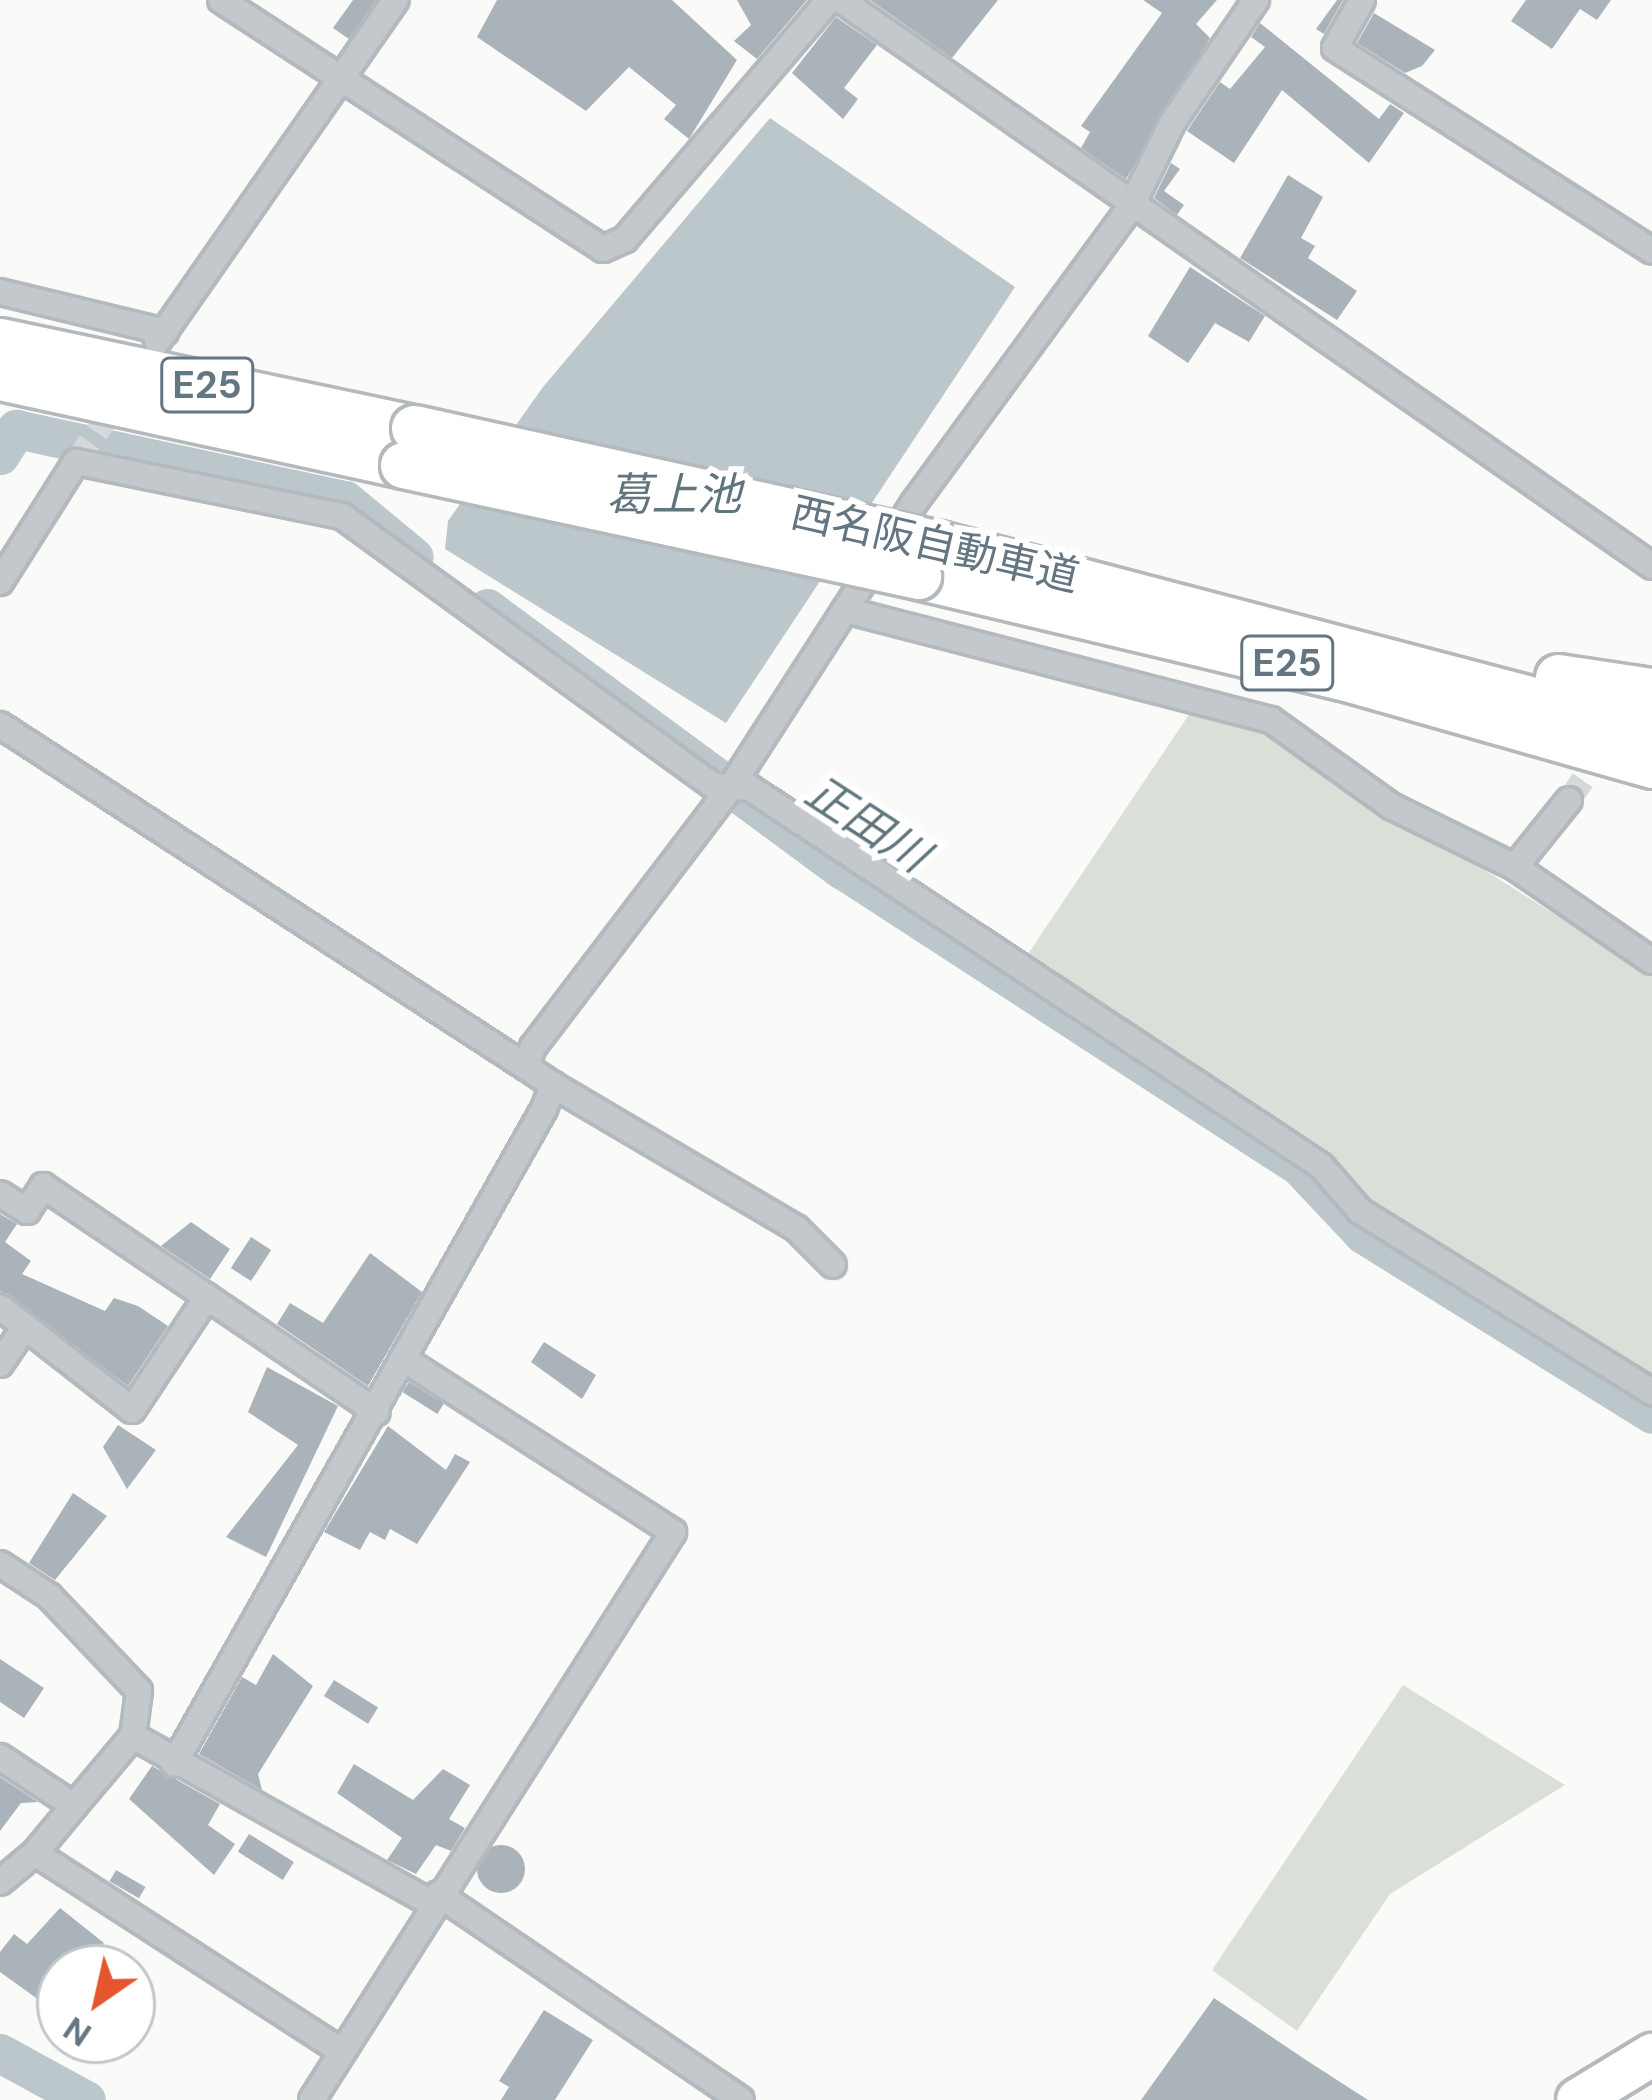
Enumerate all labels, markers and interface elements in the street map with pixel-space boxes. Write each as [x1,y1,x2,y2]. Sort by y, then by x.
road number: E25 [159,352,255,418]
water label: 葛上池 [607,468,741,522]
street label: 西名阪自動車道 [786,487,1084,603]
road number: E25 [1239,630,1335,696]
water label: 正田川 [796,765,938,883]
north arrow [36,1944,156,2064]
text: N [55,2007,99,2056]

